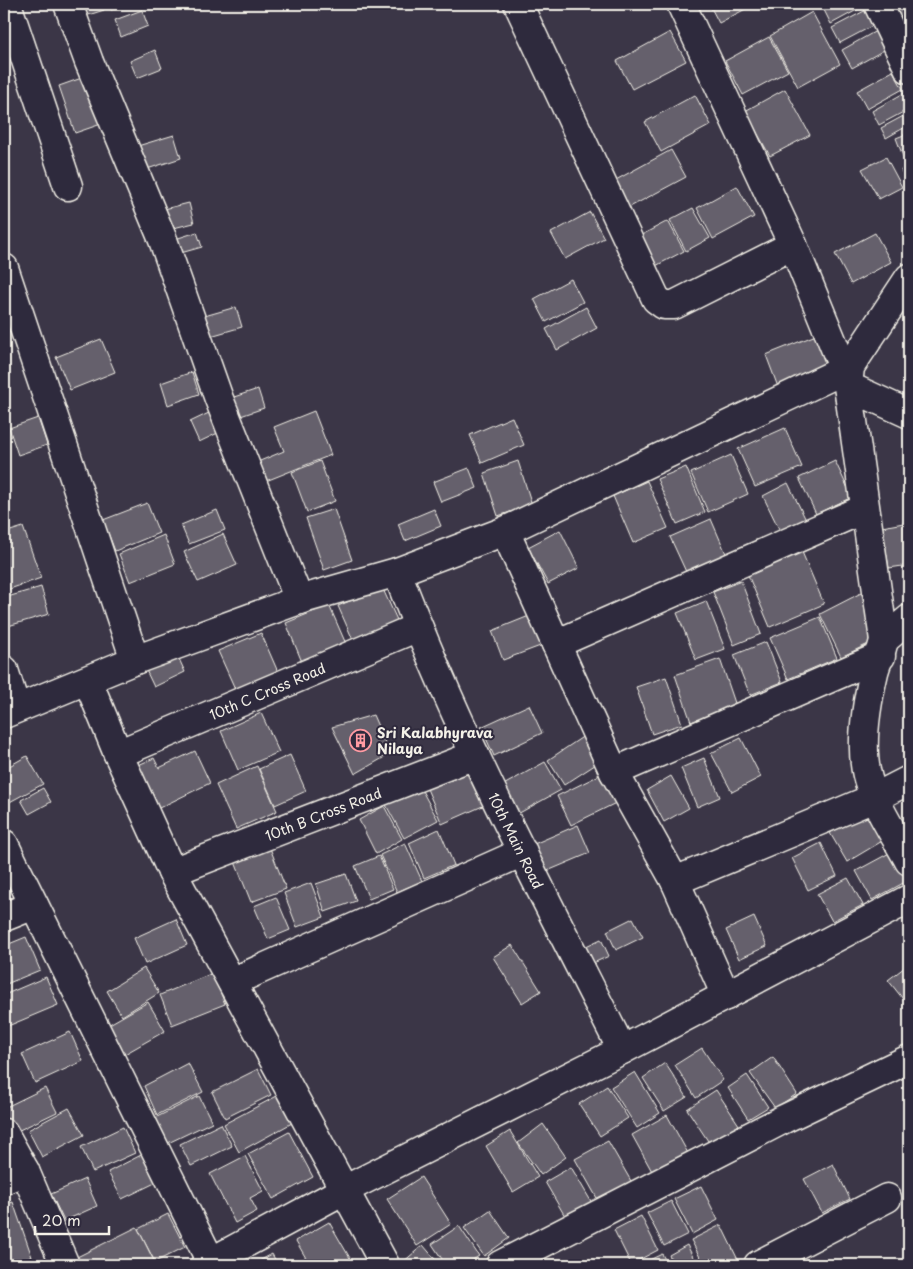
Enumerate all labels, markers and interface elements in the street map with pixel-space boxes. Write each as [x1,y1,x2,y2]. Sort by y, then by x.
street label: 10th C Cross Road [206,657,329,725]
place label: Sri Kalabhyrava Nilaya [377,722,493,759]
building icon: Sri Kalabhyrava Nilaya [349,728,373,752]
street label: 10th B Cross Road [262,782,384,846]
street label: 10th Main Road [484,789,549,892]
scale bar [35,1204,109,1236]
text: 20 m [42,1208,81,1231]

